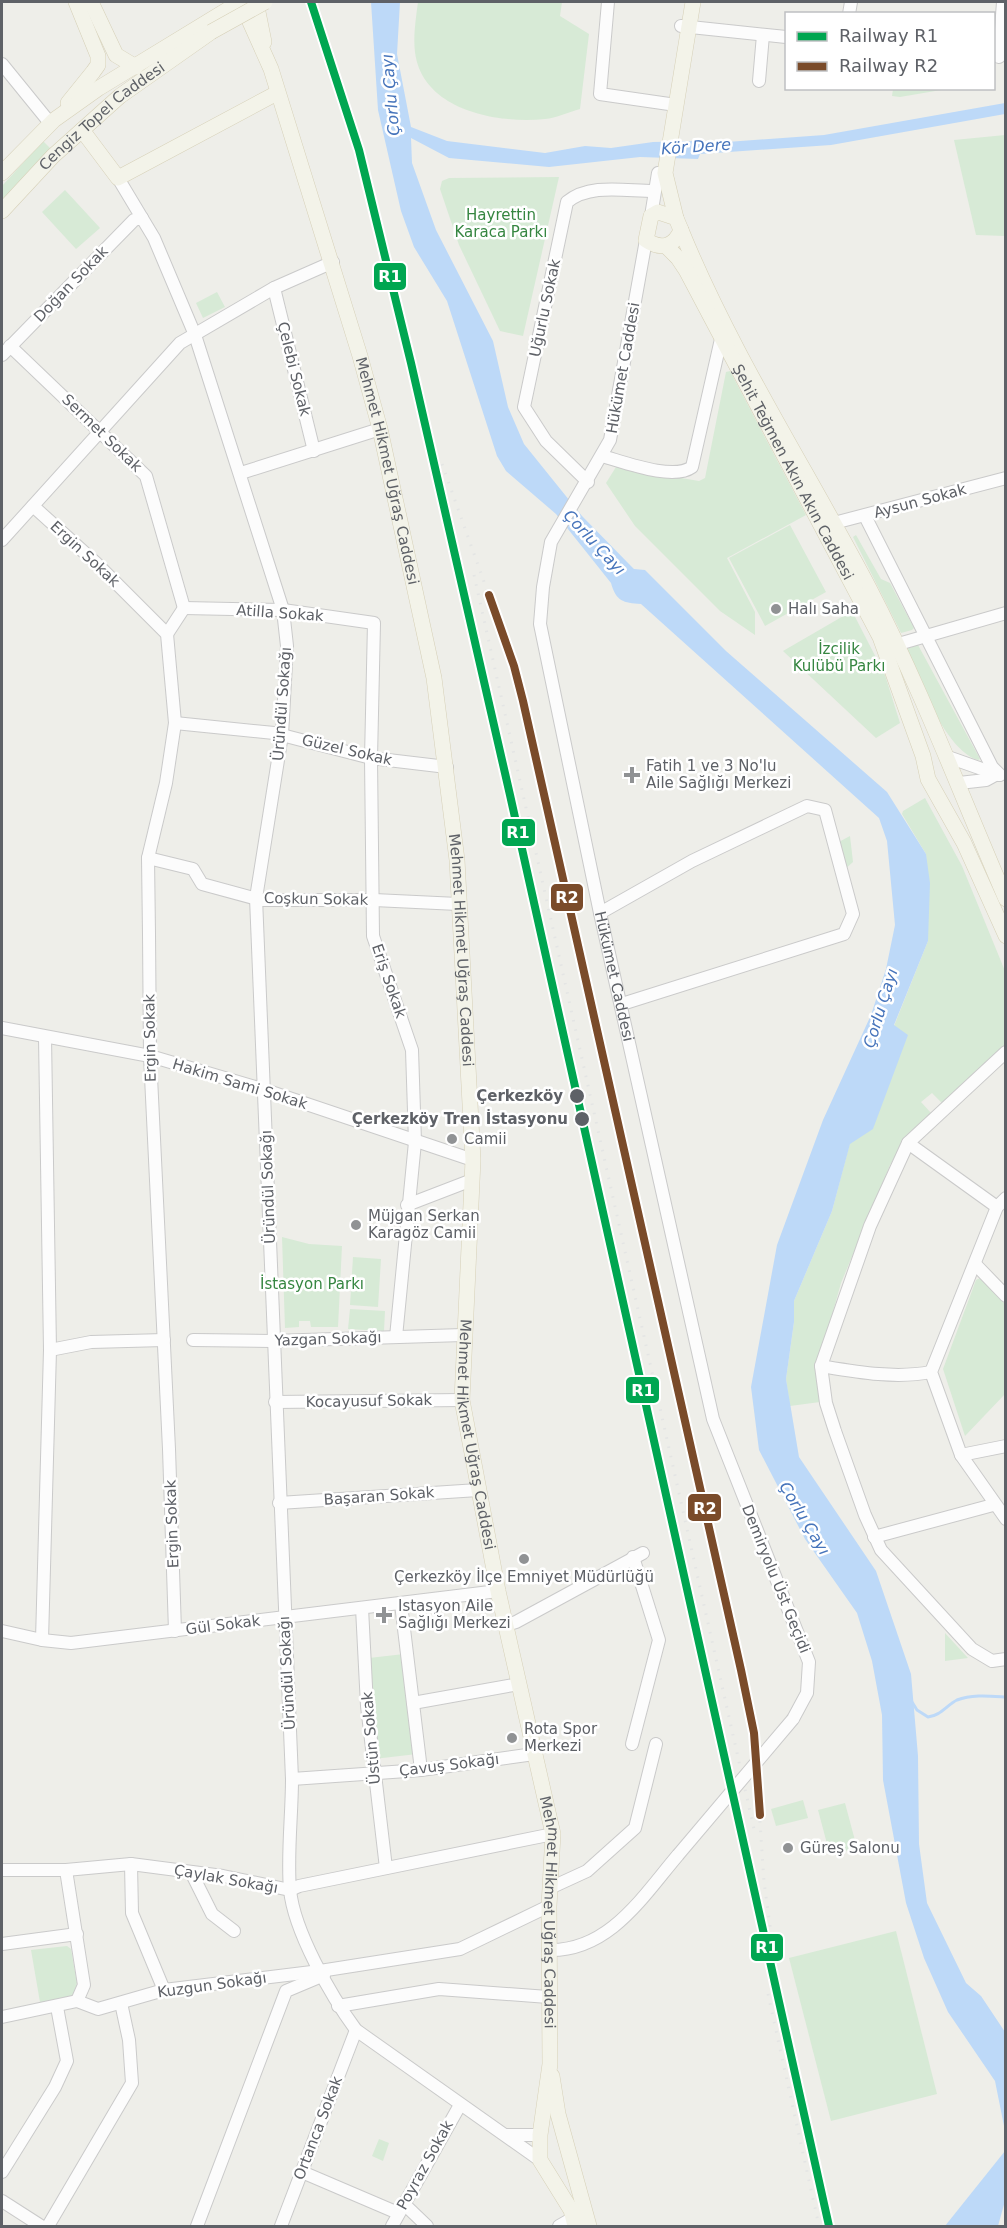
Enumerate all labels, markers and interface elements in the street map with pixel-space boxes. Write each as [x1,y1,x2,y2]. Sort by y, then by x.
legend [785,12,995,90]
text: Railway R1 [839,25,938,46]
water label: Çorlu Çayı [377,53,404,137]
text: Railway R2 [839,55,938,76]
street label: Cengiz Topel Caddesi [35,58,168,174]
water label: Kör Dere [660,135,732,158]
park label: Hayrettin Karaca Parkı [455,206,547,241]
street label: Doğan Sokak [30,242,112,326]
street label: Uğurlu Sokak [526,257,564,359]
line badge: R1 [373,262,407,291]
text: R1 [378,267,402,286]
street label: Hükümet Caddesi [603,301,643,435]
street label: Çelebi Sokak [274,320,314,418]
street label: Mehmet Hikmet Uğraş Caddesi [352,355,423,586]
street label: Şehit Teğmen Akın Akın Caddesi [728,361,857,583]
street label: Sermet Sokak [58,390,146,476]
street label: Aysun Sokak [872,480,968,522]
water label: Çorlu Çayı [560,506,630,579]
street label: Ergin Sokak [47,517,124,591]
place label: Halı Saha [788,600,859,618]
street label: Atilla Sokak [236,601,325,625]
marker: Halı Saha [769,602,783,616]
park label: İzcilik Kulübü Parkı [793,639,885,675]
street label: Üründül Sokağı [268,646,295,762]
street label: Güzel Sokak [300,731,394,769]
place label: Fatih 1 ve 3 No'lu Aile Sağlığı Merkezi [646,757,791,792]
marker: Fatih 1 ve 3 No'lu Aile Sağlığı Merkezi [623,766,641,784]
line badge: R1 [501,818,536,847]
text: R1 [506,823,530,842]
street label: Mehmet Hikmet Uğraş Caddesi [445,833,477,1067]
line badge: R2 [550,883,584,912]
text: R2 [555,888,579,907]
street label: Coşkun Sokak [264,889,369,909]
street label: Hükümet Caddesi [591,910,637,1043]
street label: Eriş Sokak [368,941,410,1021]
water label: Çorlu Çayı [859,966,902,1050]
street label: Ergin Sokak [140,993,160,1082]
street label: Hakim Sami Sokak [170,1055,310,1113]
place label: Çerkezköy [476,1087,563,1105]
marker: Çerkezköy [568,1087,586,1105]
place label: Çerkezköy Tren İstasyonu [352,1109,568,1128]
marker: Çerkezköy Tren İstasyonu [573,1110,591,1128]
street label: Üründül Sokağı [256,1130,279,1244]
place label: Camii [464,1130,507,1148]
marker: Camii [445,1132,459,1146]
place label: Müjgan Serkan Karagöz Camii [368,1207,480,1242]
marker: Müjgan Serkan Karagöz Camii [349,1218,363,1232]
park label: İstasyon Parkı [260,1274,364,1293]
street label: Mehmet Hikmet Uğraş Caddesi [453,1318,499,1551]
street label: Yazgan Sokağı [273,1328,382,1350]
line badge: R1 [625,1376,660,1404]
text: R1 [631,1381,655,1400]
street label: Kocayusuf Sokak [306,1391,433,1411]
water label: Çorlu Çayı [775,1478,834,1558]
street label: Ergin Sokak [161,1479,183,1568]
street label: Başaran Sokak [323,1483,435,1509]
line badge: R2 [687,1493,722,1522]
text: R2 [693,1499,717,1518]
street label: Demiryolu Üst Geçidi [738,1502,815,1656]
marker: Çerkezköy İlçe Emniyet Müdürlüğü [517,1552,531,1566]
place label: Çerkezköy İlçe Emniyet Müdürlüğü [394,1567,654,1586]
place label: Istasyon Aile Sağlığı Merkezi [398,1597,511,1632]
marker: Istasyon Aile Sağlığı Merkezi [375,1606,393,1624]
street label: Gül Sokak [185,1611,262,1639]
street label: Üründül Sokağı [274,1616,299,1731]
street label: Üstün Sokak [357,1690,384,1785]
place label: Rota Spor Merkezi [524,1720,598,1755]
marker: Rota Spor Merkezi [505,1731,519,1745]
street label: Çavuş Sokağı [398,1750,500,1780]
street label: Mehmet Hikmet Uğraş Caddesi [536,1794,562,2029]
place label: Güreş Salonu [800,1839,900,1857]
marker: Güreş Salonu [781,1841,795,1855]
street label: Çaylak Sokağı [173,1861,279,1897]
line badge: R1 [750,1933,784,1962]
text: R1 [755,1938,779,1957]
street label: Kuzgun Sokağı [156,1968,268,2002]
street label: Ortanca Sokak [290,2073,346,2182]
street label: Poyraz Sokak [393,2117,457,2213]

